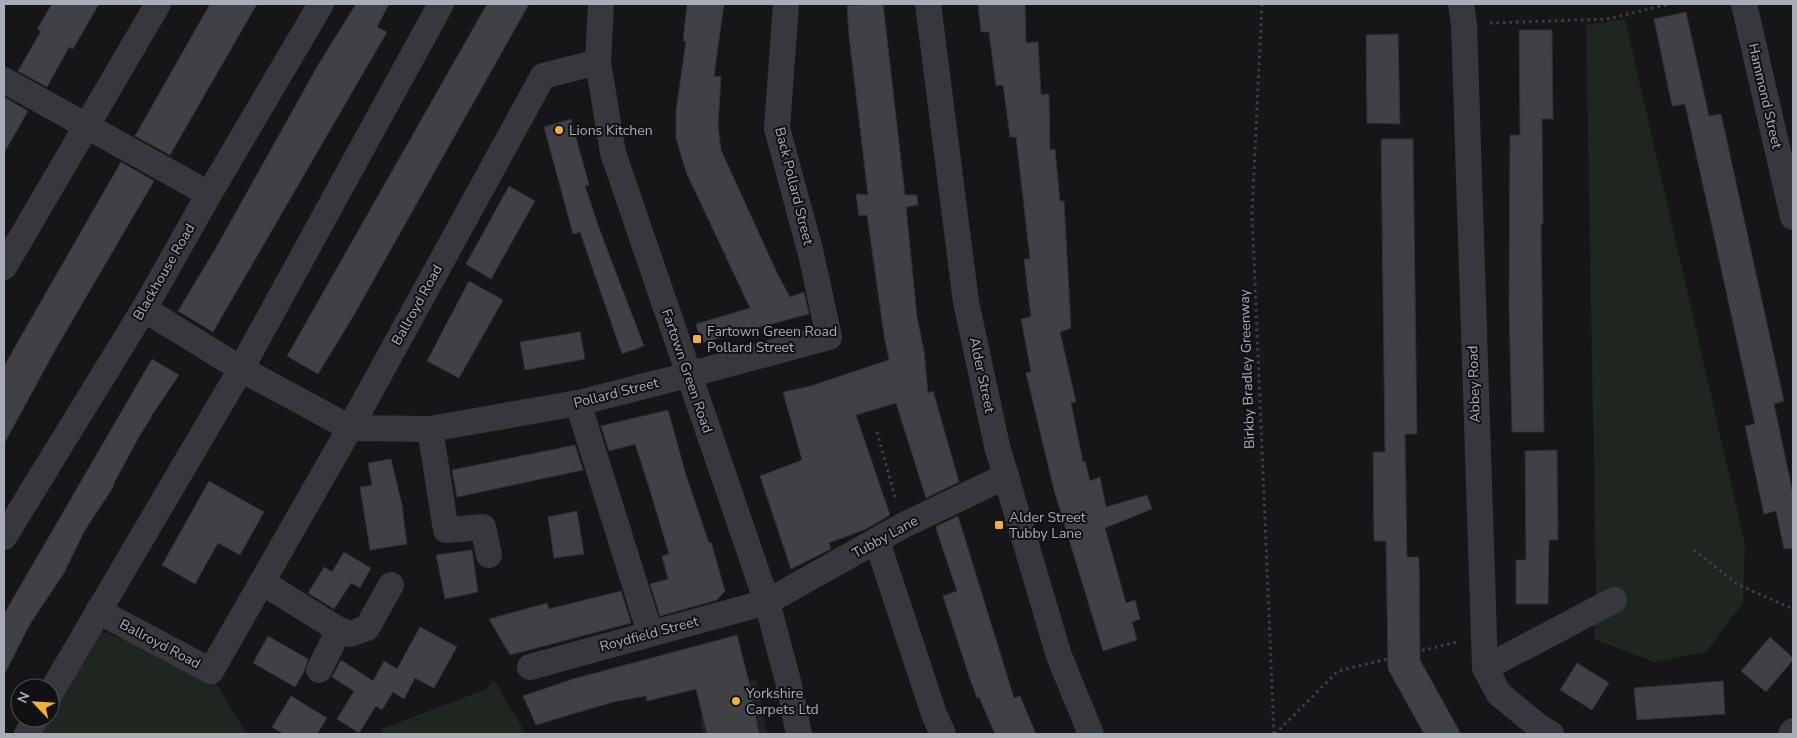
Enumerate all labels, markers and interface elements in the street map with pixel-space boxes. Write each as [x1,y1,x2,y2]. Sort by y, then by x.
street label: Hammond Street [1744,41,1786,151]
place label: Lions Kitchen [569,121,653,140]
marker: Lions Kitchen [553,124,565,136]
street label: Back Pollard Street [770,125,818,247]
street label: Blackhouse Road [129,220,199,324]
street label: Ballroyd Road [387,261,447,349]
street label: Birkby Bradley Greenway [1235,288,1259,449]
street label: Fartown Green Road [657,306,717,436]
place label: Fartown Green Road Pollard Street [707,322,837,357]
marker: Fartown Green Road Pollard Street [691,333,703,345]
street label: Alder Street [965,336,999,415]
street label: Abbey Road [1463,345,1485,423]
street label: Pollard Street [572,373,661,413]
place label: Alder Street Tubby Lane [1009,508,1086,543]
street label: Tubby Lane [849,511,921,563]
marker: Alder Street Tubby Lane [993,519,1005,531]
street label: Roydfield Street [598,612,701,656]
street label: Ballroyd Road [116,615,204,673]
north arrow [10,678,60,728]
place label: Yorkshire Carpets Ltd [745,684,819,719]
text: N [13,689,34,706]
marker: Yorkshire Carpets Ltd [730,695,742,707]

